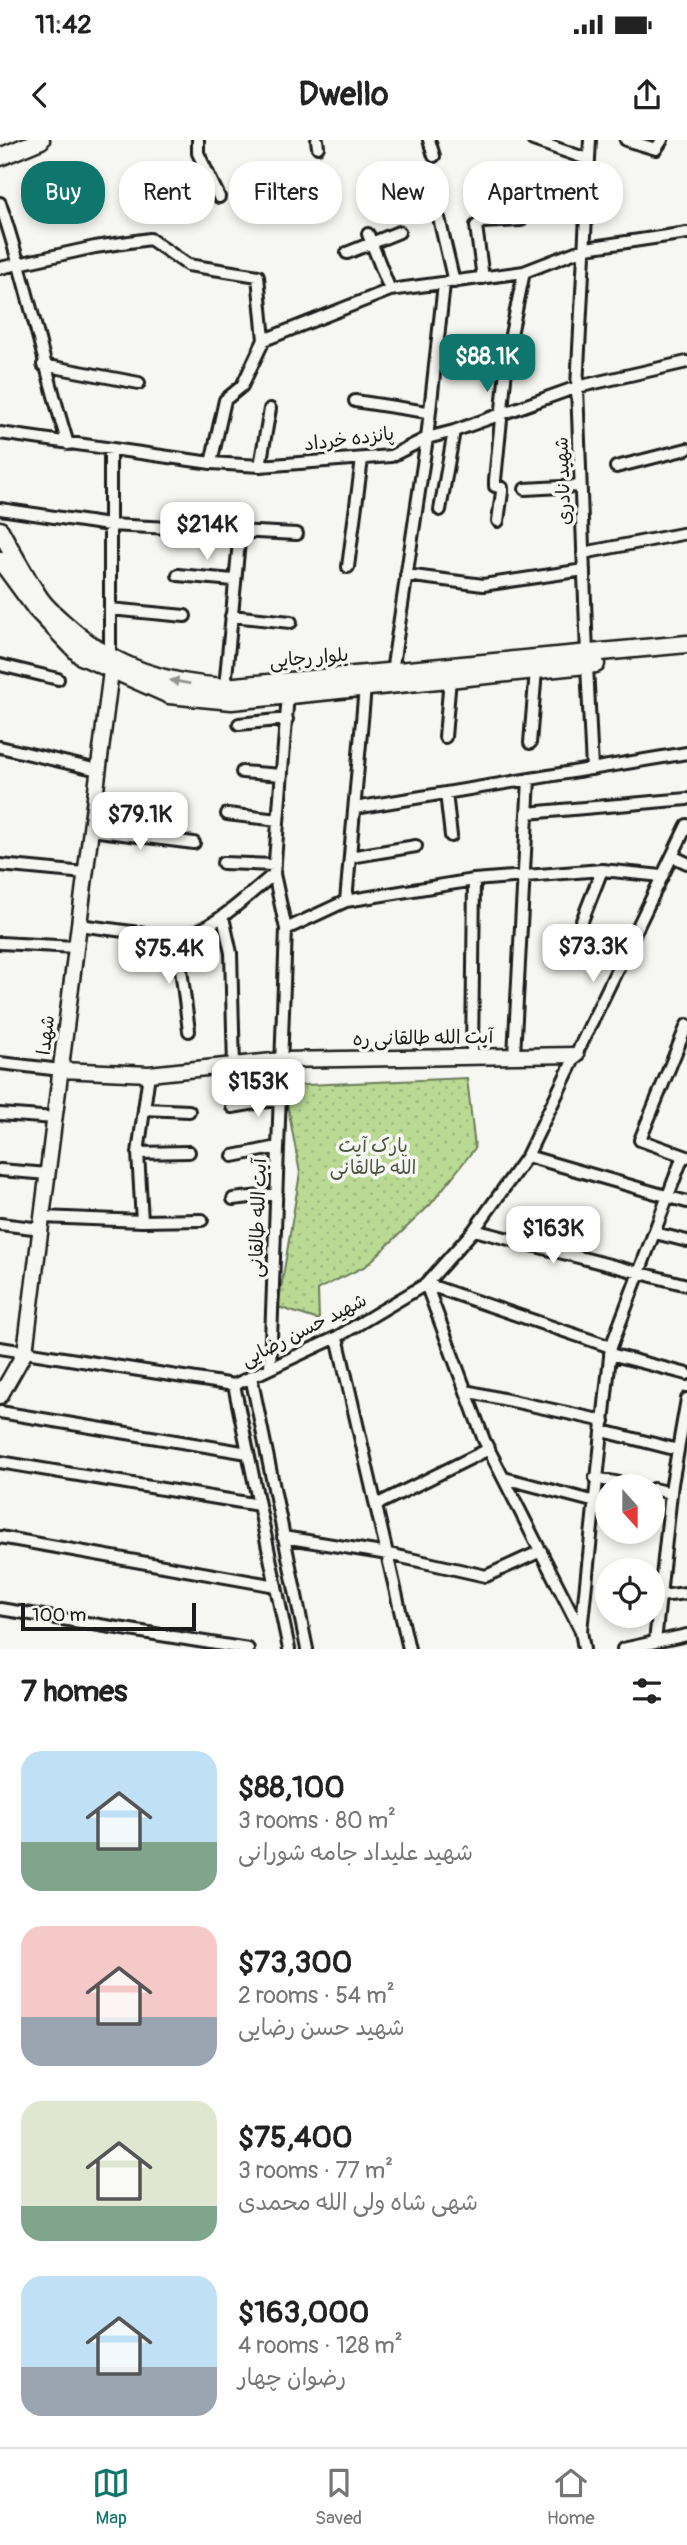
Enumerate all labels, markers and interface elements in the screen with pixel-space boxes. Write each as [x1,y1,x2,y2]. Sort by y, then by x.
text: 11:42 [35,9,92,41]
text: Dwello [299,75,388,115]
icon: back [21,76,59,114]
icon: share [628,76,666,114]
chip: Buy [21,161,105,224]
chip: Rent [119,161,215,224]
chip: Filters [229,161,342,224]
chip: New [356,161,449,224]
chip: Apartment [463,161,623,224]
pin: $88.1K [430,334,544,394]
text: $88.1K [455,342,519,371]
street label: پانزده خرداد [303,422,395,456]
street label: شهید نادری [549,436,577,526]
pin: $214K [158,502,256,562]
text: $214K [176,510,238,539]
street label: بلوار رجایی [269,643,349,673]
one-way arrow [169,676,191,687]
pin: $79.1K [83,792,197,852]
text: $79.1K [108,800,172,829]
pin: $73.3K [536,924,650,984]
pin: $75.4K [112,926,226,986]
text: $73.3K [558,932,628,961]
text: $75.4K [134,934,204,963]
street label: شهدا [32,1014,60,1056]
street label: آیت الله طالقانی ره [353,1025,495,1051]
pin: $153K [209,1060,307,1119]
text: $153K [228,1067,288,1096]
park label: پارک آیت الله طالقانی [330,1134,416,1180]
street label: آیت الله طالقانی [244,1157,272,1278]
pin: $163K [504,1206,602,1266]
text: $163K [522,1214,584,1243]
street label: شهید حسن رضایی [237,1288,371,1372]
north arrow [595,1474,665,1544]
map controls [595,1474,665,1628]
button: locate [595,1558,665,1628]
scale bar [21,1600,196,1632]
text: 100 m [32,1603,86,1627]
icon: filters [628,1672,666,1710]
text: 7 homes [21,1673,128,1710]
text: $88,100 [238,1769,345,1806]
icon: home [77,1779,161,1863]
text: 3 rooms · 80 m² [238,1806,396,1835]
text: شهید علیداد جامه شورانی [238,1838,473,1867]
text: $73,300 [238,1944,352,1981]
icon: home [77,1954,161,2038]
text: 2 rooms · 54 m² [238,1981,395,2010]
text: شهید حسن رضایی [238,2013,405,2042]
text: $75,400 [238,2119,352,2156]
icon: home [77,2129,161,2213]
text: 3 rooms · 77 m² [238,2156,393,2185]
text: شهی شاه ولی الله محمدی [238,2188,478,2217]
text: $163,000 [238,2294,369,2331]
icon: home [77,2304,161,2388]
text: 4 rooms · 128 m² [238,2331,403,2360]
text: رضوان چهار [238,2363,346,2392]
tab: Map [92,2464,130,2530]
tab: Saved [315,2464,362,2530]
tab: Home [547,2464,595,2530]

